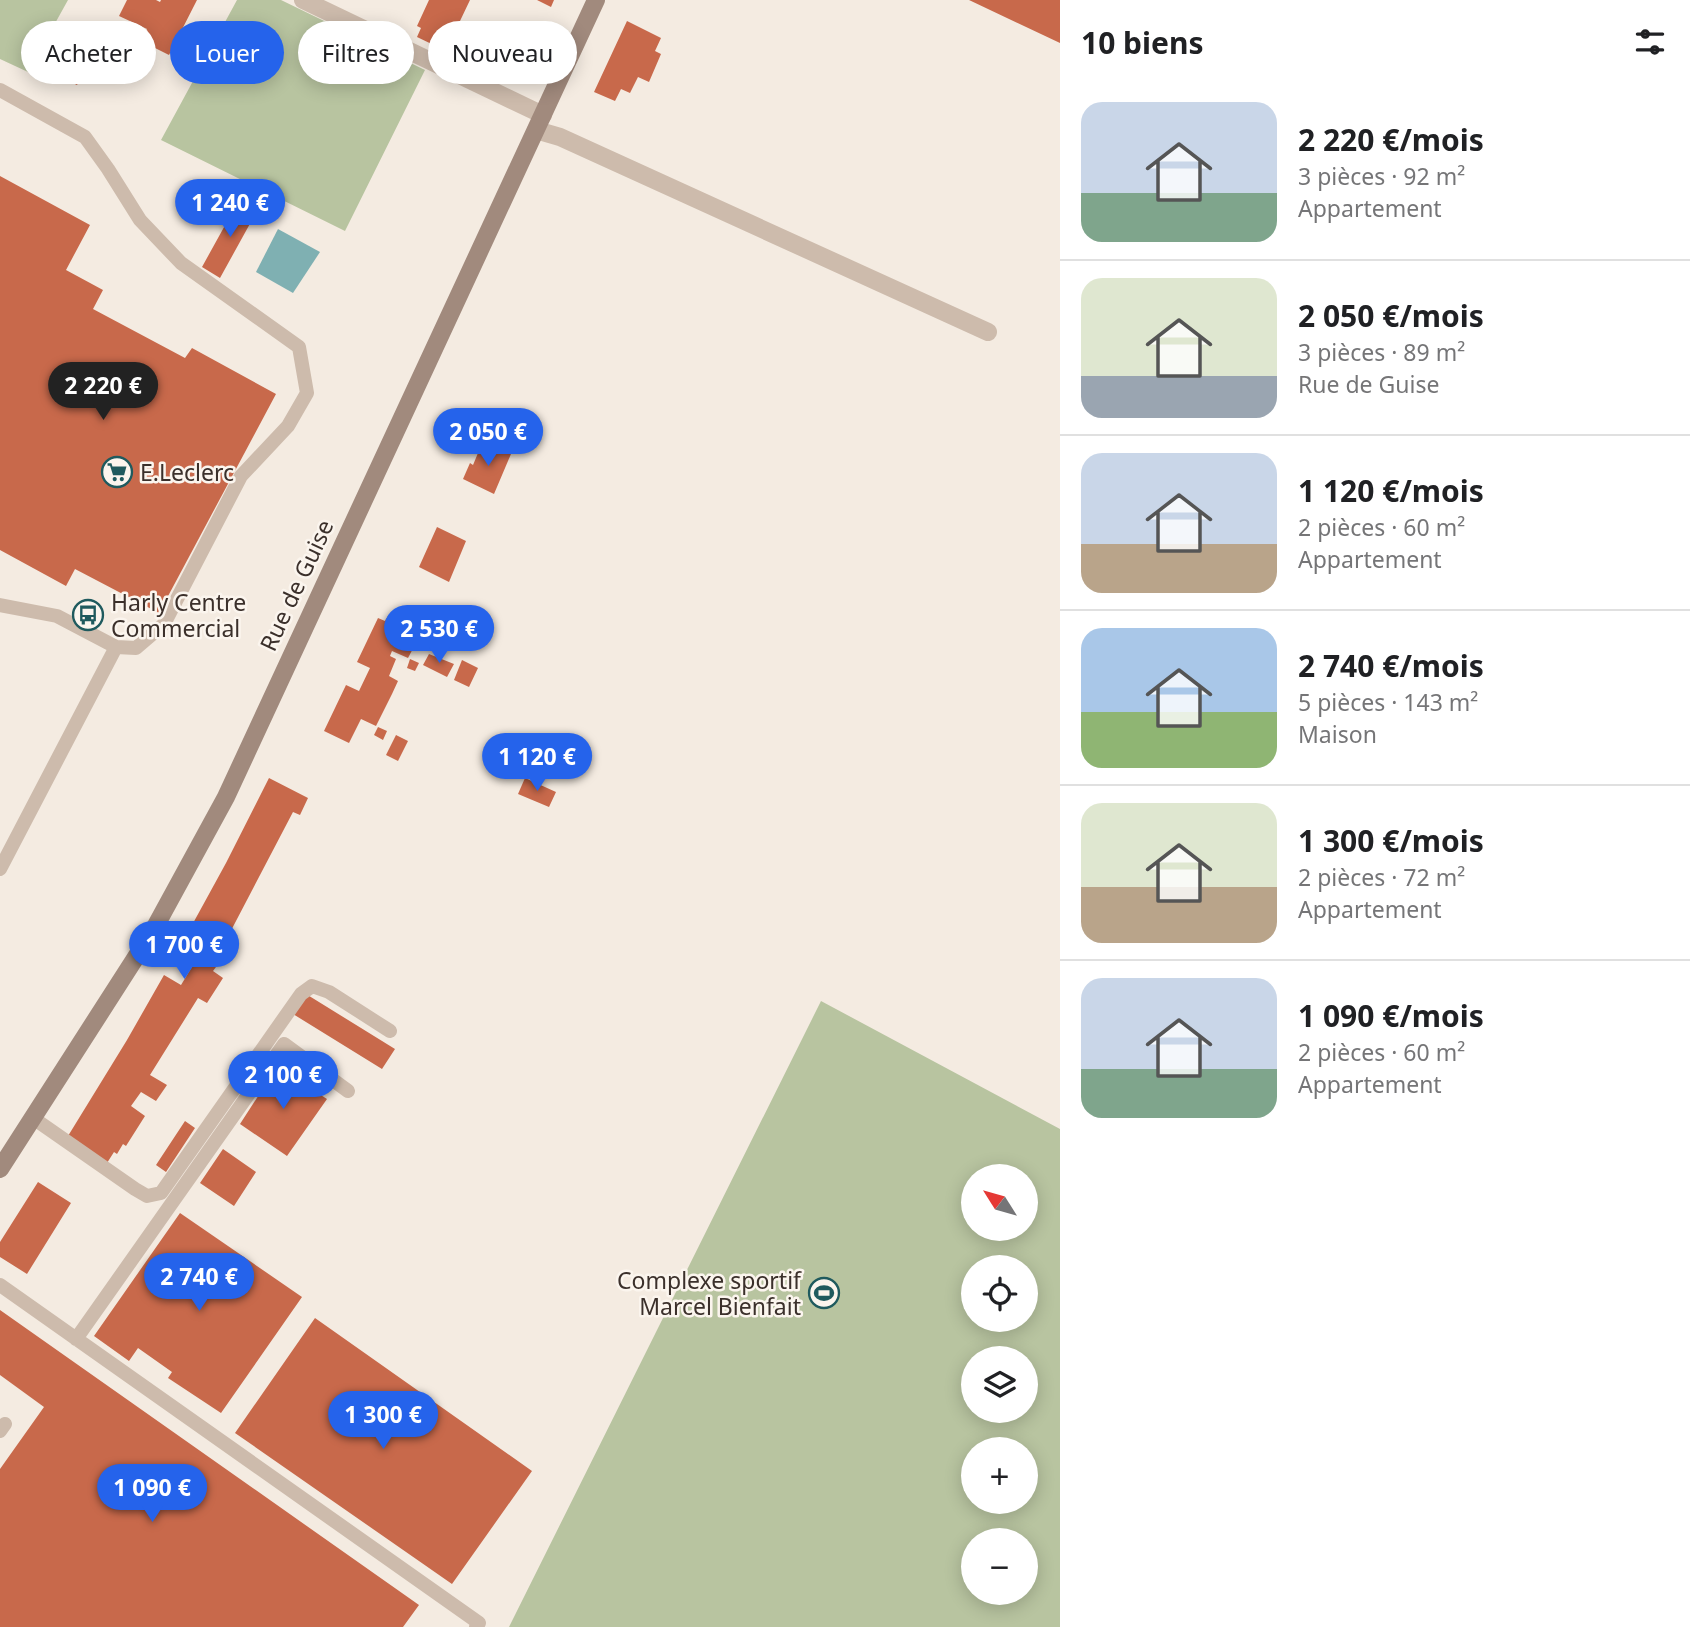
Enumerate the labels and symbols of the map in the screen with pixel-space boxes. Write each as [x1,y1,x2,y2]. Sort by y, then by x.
pin: 1 240 € [165,180,295,239]
pin: 2 220 € [38,362,168,422]
pin: 2 050 € [423,408,553,468]
supermarket icon: E.Leclerc [100,455,134,489]
place label: E.Leclerc [140,456,234,488]
street label: Rue de Guise [252,514,340,656]
place label: Harly Centre Commercial [111,586,246,644]
bus stop icon: Harly Centre Commercial [71,598,105,632]
pin: 2 530 € [374,606,504,665]
pin: 1 120 € [472,734,602,793]
pin: 1 700 € [119,922,249,981]
pin: 2 100 € [218,1052,348,1111]
north arrow [961,1164,1038,1241]
pin: 2 740 € [134,1254,264,1313]
place label: Complexe sportif Marcel Bienfait [617,1264,802,1322]
sports icon: Complexe sportif Marcel Bienfait [807,1276,841,1310]
pin: 1 300 € [318,1392,448,1451]
pin: 1 090 € [87,1464,217,1524]

